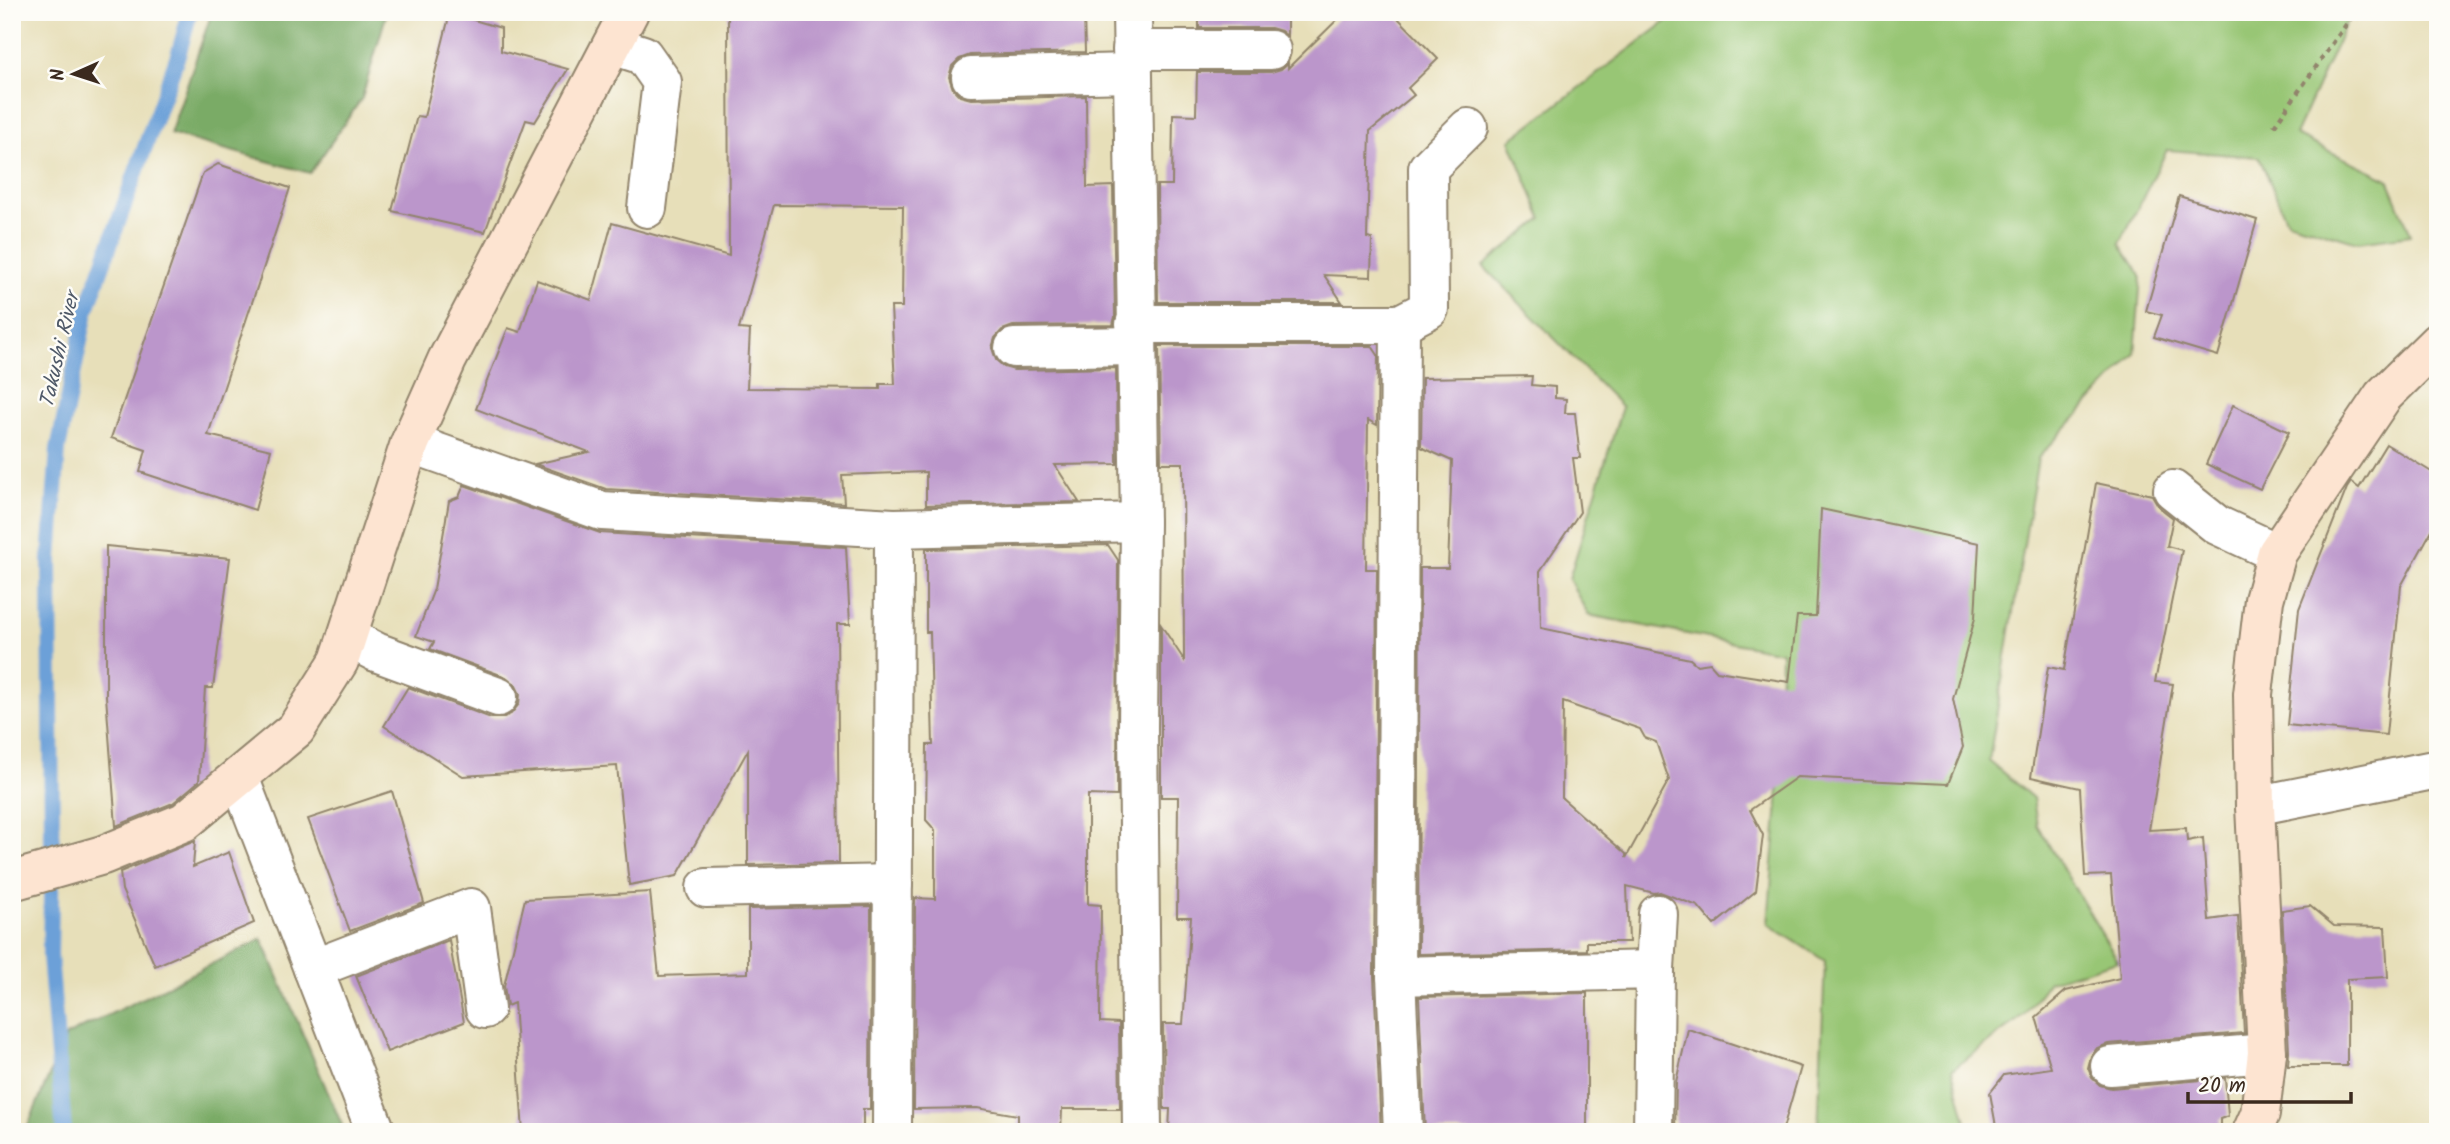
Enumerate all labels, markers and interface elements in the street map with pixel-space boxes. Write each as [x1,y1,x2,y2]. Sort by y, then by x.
north arrow [38,38,108,108]
text: N [44,68,74,82]
water label: Takushi River [31,286,91,411]
scale bar [2188,1060,2350,1104]
text: 20 m [2198,1070,2246,1103]

